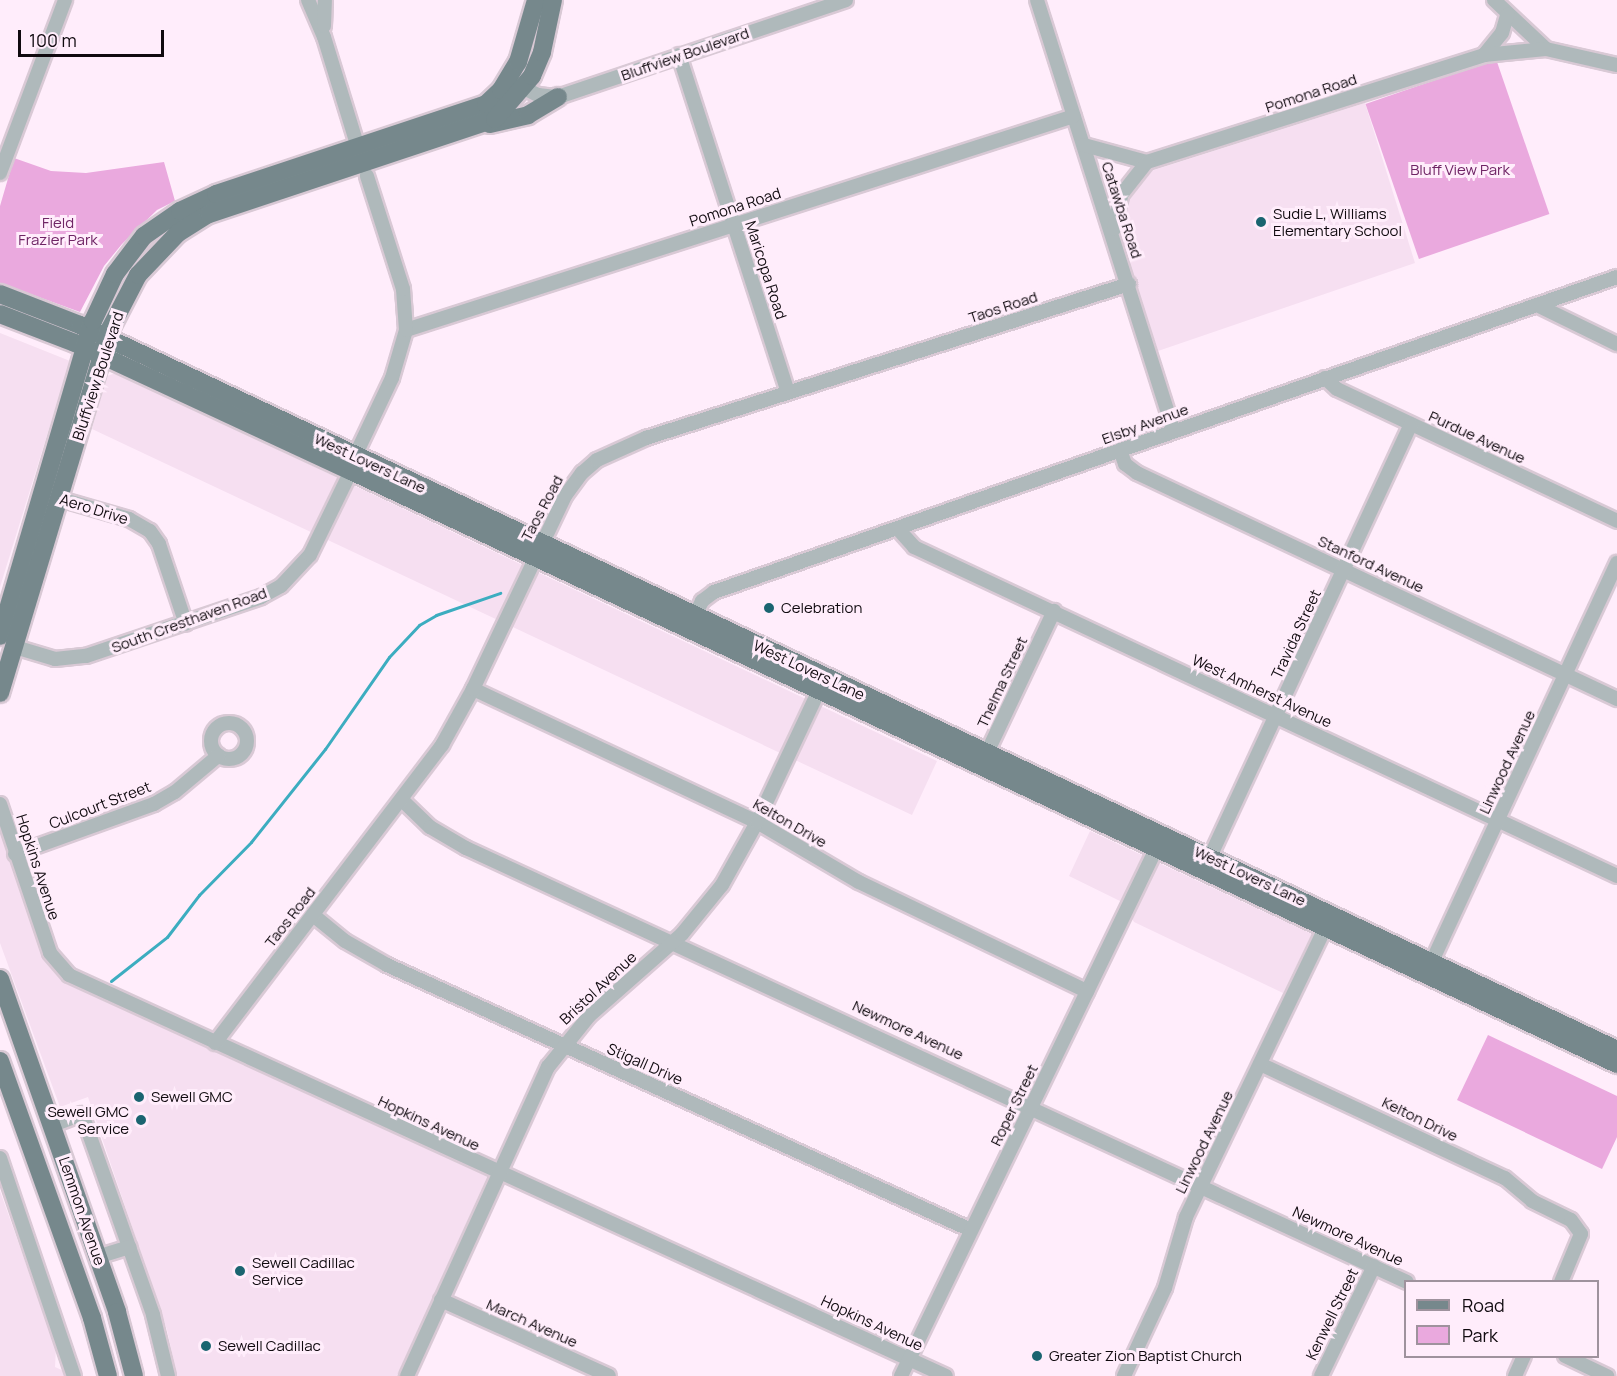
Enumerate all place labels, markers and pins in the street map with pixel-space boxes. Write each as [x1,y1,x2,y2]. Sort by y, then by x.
place label: Sudie L, Williams Elementary School [1273,204,1402,239]
marker: Sudie L, Williams Elementary School [1254,215,1268,229]
place label: Celebration [781,599,862,617]
marker: Celebration [762,601,776,615]
place label: Sewell GMC [151,1088,233,1106]
marker: Sewell GMC [132,1090,146,1104]
place label: Sewell GMC Service [47,1102,129,1137]
marker: Sewell GMC Service [134,1113,148,1127]
place label: Sewell Cadillac Service [252,1253,355,1288]
marker: Sewell Cadillac Service [233,1264,247,1278]
place label: Sewell Cadillac [218,1337,321,1355]
marker: Sewell Cadillac [199,1339,213,1353]
place label: Greater Zion Baptist Church [1049,1347,1242,1365]
marker: Greater Zion Baptist Church [1030,1349,1044,1363]

